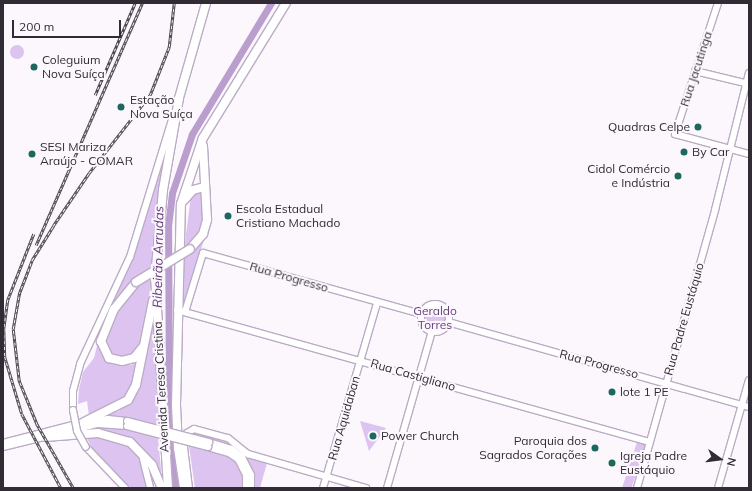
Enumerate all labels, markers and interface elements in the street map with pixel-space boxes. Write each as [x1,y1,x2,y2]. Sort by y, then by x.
scale bar [14,12,123,38]
text: 200 m [19,19,54,34]
street label: Rua Jacutinga [677,30,715,108]
place label: Coleguium Nova Suíça [42,53,105,81]
marker: Coleguium Nova Suíça [29,62,39,72]
place label: Estação Nova Suíça [130,93,193,121]
marker: Estação Nova Suíça [115,101,127,113]
place label: Quadras Celpe [608,120,690,134]
marker: Quadras Celpe [693,122,703,132]
place label: SESI Mariza Araújo - COMAR [40,140,133,168]
place label: By Car [692,145,729,159]
marker: By Car [679,147,689,157]
marker: SESI Mariza Araújo - COMAR [27,149,37,159]
place label: Cidol Comércio e Indústria [587,162,670,190]
marker: Cidol Comércio e Indústria [673,171,683,181]
place label: Escola Estadual Cristiano Machado [236,202,340,230]
water label: Ribeirão Arrudas [149,206,167,308]
marker: Escola Estadual Cristiano Machado [223,211,233,221]
street label: Rua Progresso [248,259,330,295]
street label: Rua Padre Eustáquio [661,261,707,377]
park label: Geraldo Torres [413,304,457,332]
street label: Avenida Teresa Cristina [150,321,172,453]
street label: Rua Progresso [558,347,640,381]
street label: Rua Castigliano [369,356,457,394]
street label: Rua Aquidaban [325,374,363,462]
place label: lote 1 PE [620,385,669,399]
marker: lote 1 PE [607,387,617,397]
place label: Power Church [381,429,459,443]
marker: Power Church [368,431,378,441]
place label: Paroquia dos Sagrados Corações [479,434,587,462]
north arrow [700,439,740,479]
marker: Paroquia dos Sagrados Corações [590,443,600,453]
place label: Igreja Padre Eustáquio [620,449,687,477]
text: N [724,456,739,468]
marker: Igreja Padre Eustáquio [607,458,617,468]

